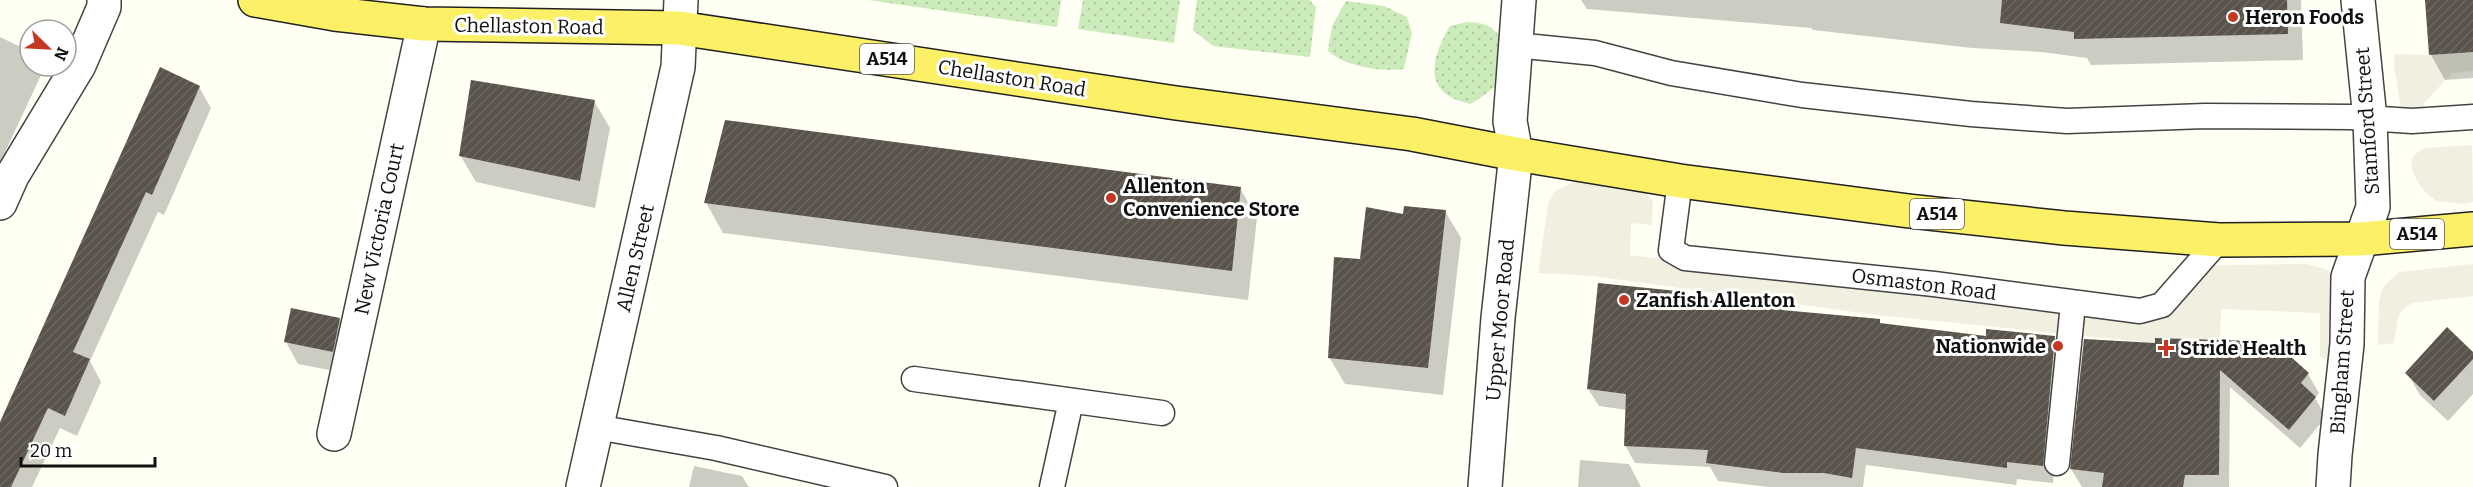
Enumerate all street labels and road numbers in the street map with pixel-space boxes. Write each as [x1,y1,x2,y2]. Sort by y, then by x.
street label: Chellaston Road [454,13,604,39]
road number: A514 [860,44,914,74]
street label: Stamford Street [2350,46,2384,196]
street label: Chellaston Road [936,54,1088,102]
street label: New Victoria Court [349,141,409,317]
road number: A514 [1910,199,1964,229]
street label: Allen Street [611,202,659,314]
road number: A514 [2390,219,2444,249]
street label: Upper Moor Road [1481,238,1519,402]
street label: Osmaston Road [1850,263,1998,305]
street label: Bingham Street [2325,289,2359,435]

